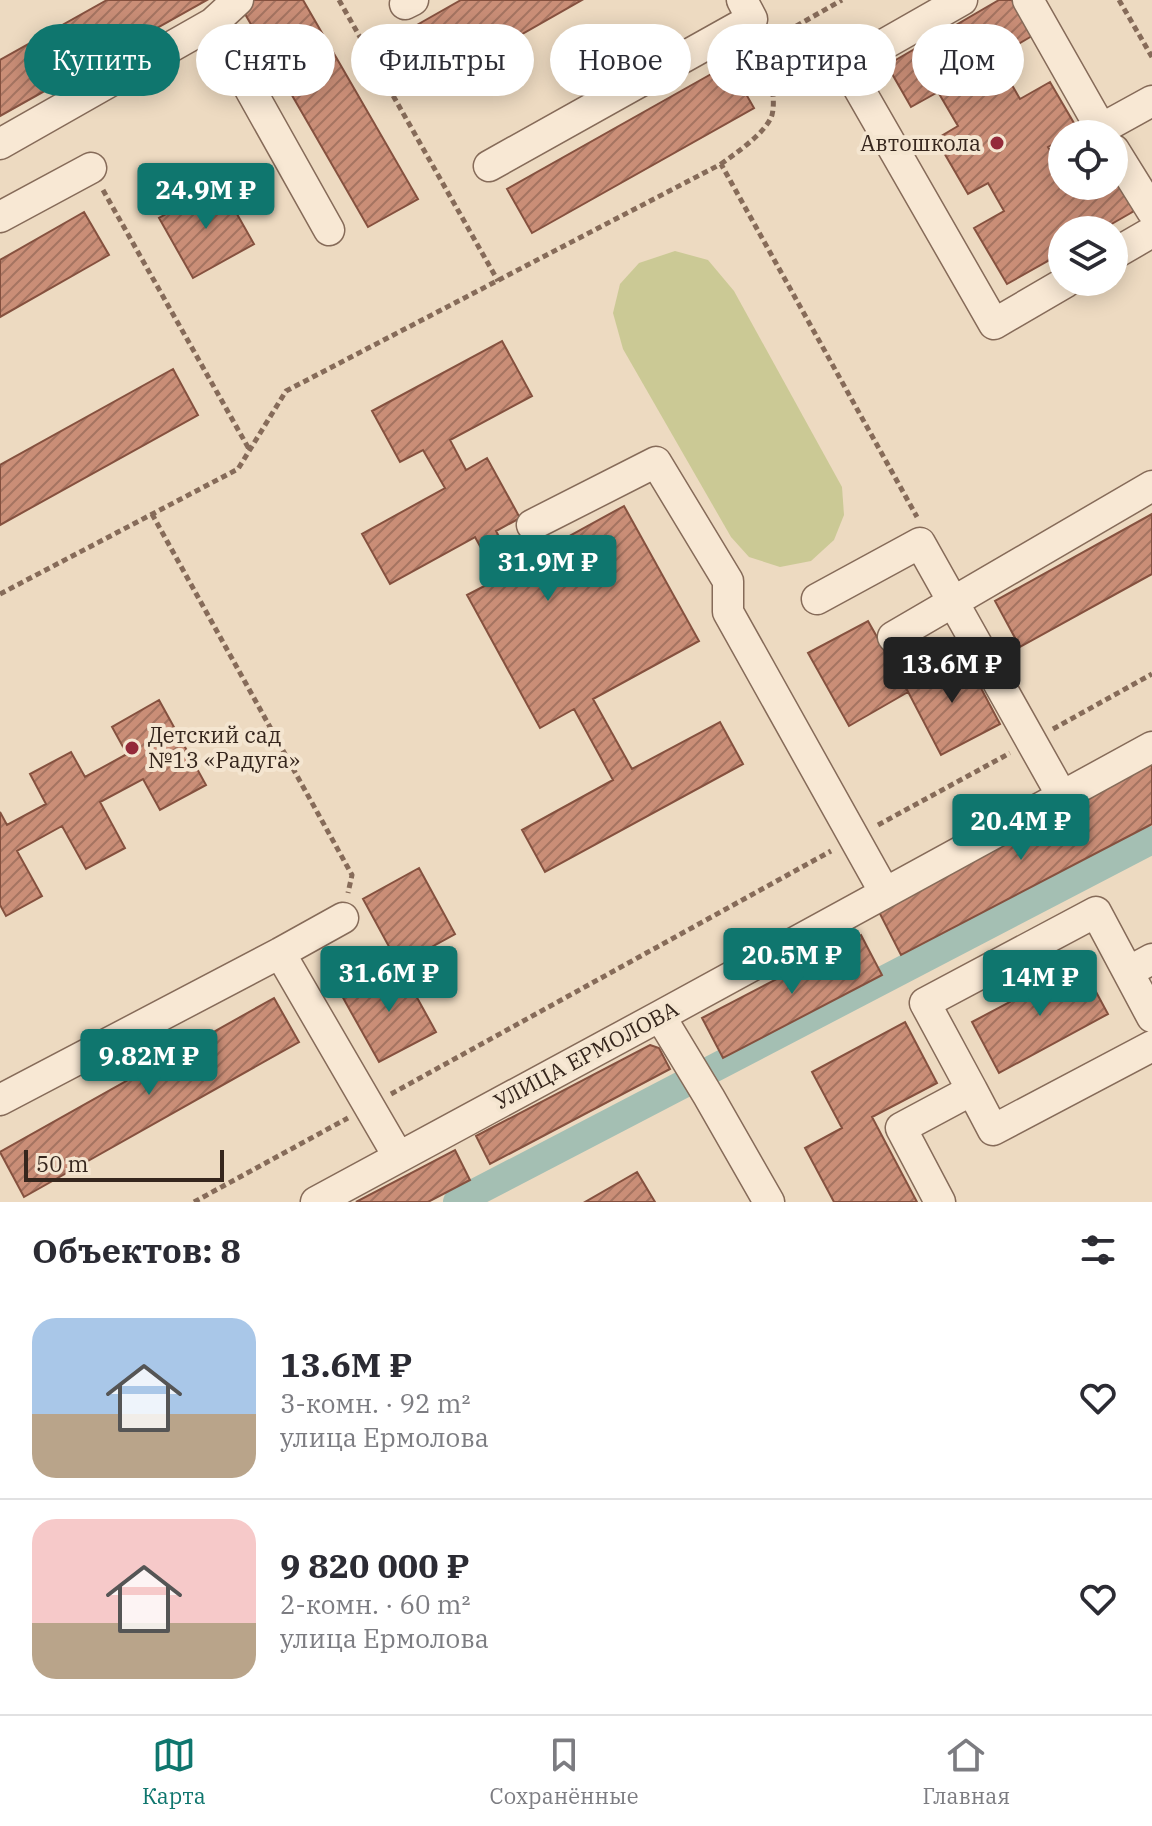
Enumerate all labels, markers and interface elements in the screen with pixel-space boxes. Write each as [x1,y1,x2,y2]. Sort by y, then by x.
chip: Купить [24,24,180,96]
chip: Снять [196,24,335,96]
chip: Фильтры [351,24,534,96]
chip: Новое [550,24,691,96]
chip: Квартира [707,24,896,96]
chip: Дом [912,24,1024,96]
map controls [1048,120,1128,296]
button: locate [1048,120,1128,200]
place label: Автошкола [860,128,981,157]
marker: Автошкола [988,134,1006,152]
pin: 24.9M ₽ [132,163,280,231]
text: 24.9M ₽ [155,172,257,206]
button: layers [1048,216,1128,296]
pin: 31.9M ₽ [474,535,622,603]
text: 31.9M ₽ [497,544,599,578]
pin: 13.6M ₽ [878,637,1026,705]
text: 13.6M ₽ [901,646,1003,680]
place label: Детский сад №13 «Радуга» [148,720,300,774]
marker: Детский сад №13 «Радуга» [123,739,141,757]
pin: 20.4M ₽ [947,794,1095,862]
text: 20.4M ₽ [970,803,1072,837]
pin: 20.5M ₽ [718,928,866,996]
text: 20.5M ₽ [741,937,843,971]
pin: 31.6M ₽ [315,946,463,1014]
pin: 14M ₽ [984,950,1096,1018]
text: 31.6M ₽ [338,955,440,989]
text: 14M ₽ [1001,959,1079,993]
street label: УЛИЦА ЕРМОЛОВА [488,994,683,1115]
pin: 9.82M ₽ [75,1029,223,1097]
text: 9.82M ₽ [98,1038,200,1072]
scale bar [24,1146,224,1182]
text: 50 m [36,1149,88,1178]
text: Объектов: 8 [32,1228,241,1272]
icon: filters [1076,1228,1120,1272]
text: 13.6M ₽ [280,1342,412,1386]
icon: home [96,1350,192,1446]
icon: heart [1076,1376,1120,1420]
text: 3-комн. · 92 m² [280,1386,471,1420]
text: улица Ермолова [280,1420,489,1454]
text: 9 820 000 ₽ [280,1543,470,1587]
icon: home [96,1551,192,1647]
icon: heart [1076,1577,1120,1621]
text: 2-комн. · 60 m² [280,1587,471,1621]
text: улица Ермолова [280,1621,489,1655]
tab: Карта [142,1733,206,1810]
tab: Сохранённые [490,1733,639,1810]
tab: Главная [922,1733,1010,1810]

